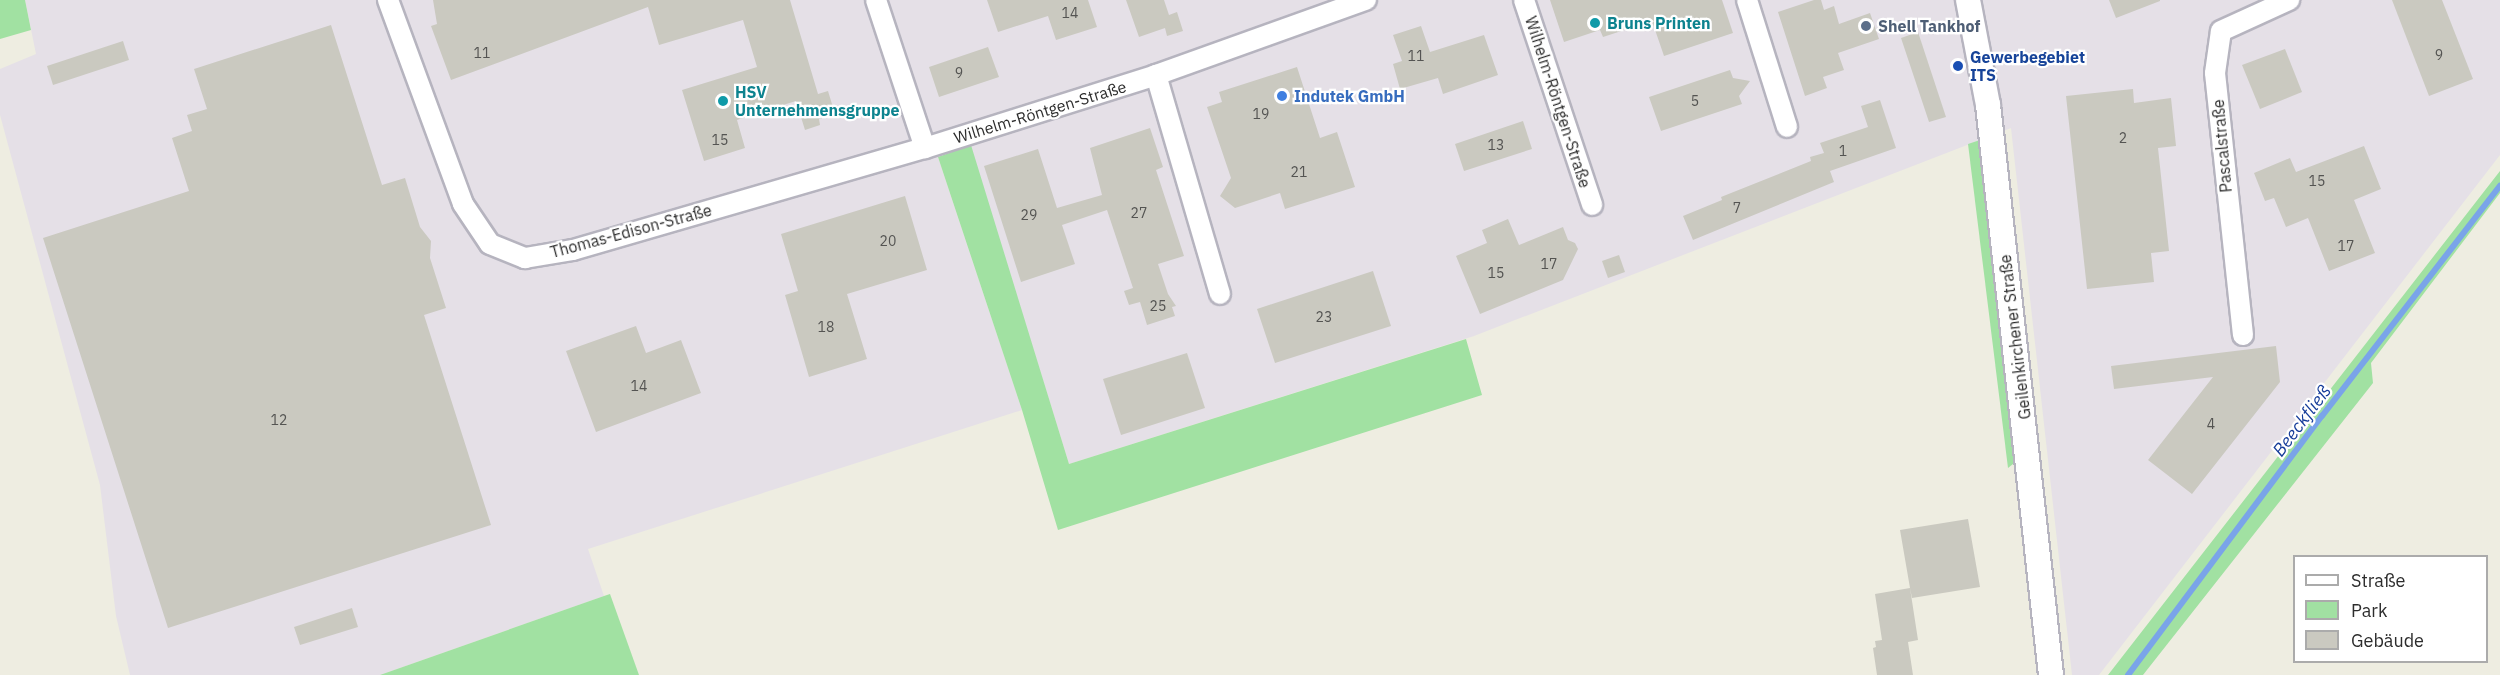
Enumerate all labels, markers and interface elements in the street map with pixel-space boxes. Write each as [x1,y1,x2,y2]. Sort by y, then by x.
house number: 14 [1062,5,1078,21]
place label: Bruns Printen [1607,13,1711,33]
street label: Wilhelm-Röntgen-Straße [1521,14,1595,190]
marker: Bruns Printen [1588,16,1602,30]
place label: Shell Tankhof [1878,16,1980,36]
marker: Shell Tankhof [1859,19,1873,33]
house number: 11 [474,45,490,61]
place label: Gewerbegebiet ITS [1970,47,2085,85]
house number: 9 [2435,47,2443,63]
house number: 11 [1408,48,1424,64]
marker: Gewerbegebiet ITS [1951,59,1965,73]
house number: 9 [955,65,963,81]
street label: Wilhelm-Röntgen-Straße [951,77,1129,147]
place label: HSV Unternehmensgruppe [735,82,899,120]
place label: Indutek GmbH [1294,86,1405,106]
marker: Indutek GmbH [1275,89,1289,103]
house number: 5 [1691,93,1699,109]
marker: HSV Unternehmensgruppe [716,94,730,108]
street label: Pascalstraße [2208,99,2236,193]
house number: 19 [1253,106,1269,122]
house number: 2 [2119,130,2127,146]
house number: 15 [712,132,728,148]
house number: 13 [1488,137,1504,153]
house number: 1 [1839,143,1847,159]
house number: 21 [1291,164,1307,180]
house number: 15 [2309,173,2325,189]
street label: Thomas-Edison-Straße [548,200,714,262]
house number: 7 [1733,200,1741,216]
house number: 27 [1131,205,1147,221]
house number: 29 [1021,207,1037,223]
house number: 20 [880,233,896,249]
house number: 17 [2338,238,2354,254]
street label: Geilenkirchener Straße [1995,253,2035,421]
house number: 17 [1541,256,1557,272]
house number: 15 [1488,265,1504,281]
house number: 25 [1150,298,1166,314]
house number: 23 [1316,309,1332,325]
house number: 18 [818,319,834,335]
house number: 14 [631,378,647,394]
water label: Beeckfließ [2268,381,2336,461]
house number: 12 [271,412,287,428]
house number: 4 [2207,416,2215,432]
legend [2293,555,2488,663]
text: Straße [2351,569,2405,592]
text: Park [2351,599,2387,622]
text: Gebäude [2351,629,2424,652]

